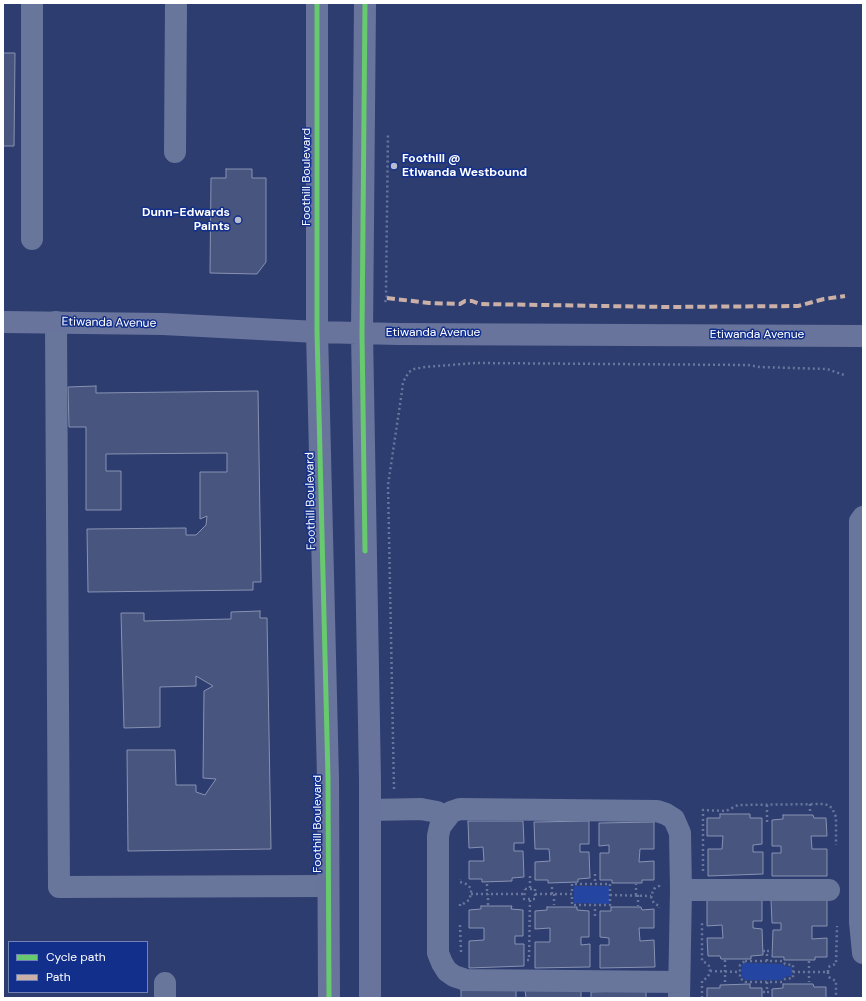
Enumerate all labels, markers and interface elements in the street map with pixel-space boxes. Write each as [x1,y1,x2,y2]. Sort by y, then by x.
street label: Foothill Boulevard [300,128,314,226]
place label: Foothill @ Etiwanda Westbound [402,152,527,180]
marker: Foothill @ Etiwanda Westbound [389,161,399,171]
place label: Dunn-Edwards Paints [142,206,230,234]
marker: Dunn-Edwards Paints [233,215,243,225]
street label: Etiwanda Avenue [62,315,156,331]
street label: Etiwanda Avenue [386,326,480,340]
street label: Etiwanda Avenue [710,328,804,342]
street label: Foothill Boulevard [303,452,319,550]
street label: Foothill Boulevard [311,775,325,873]
legend [8,941,148,993]
text: Cycle path [46,949,106,965]
text: Path [46,969,71,985]

